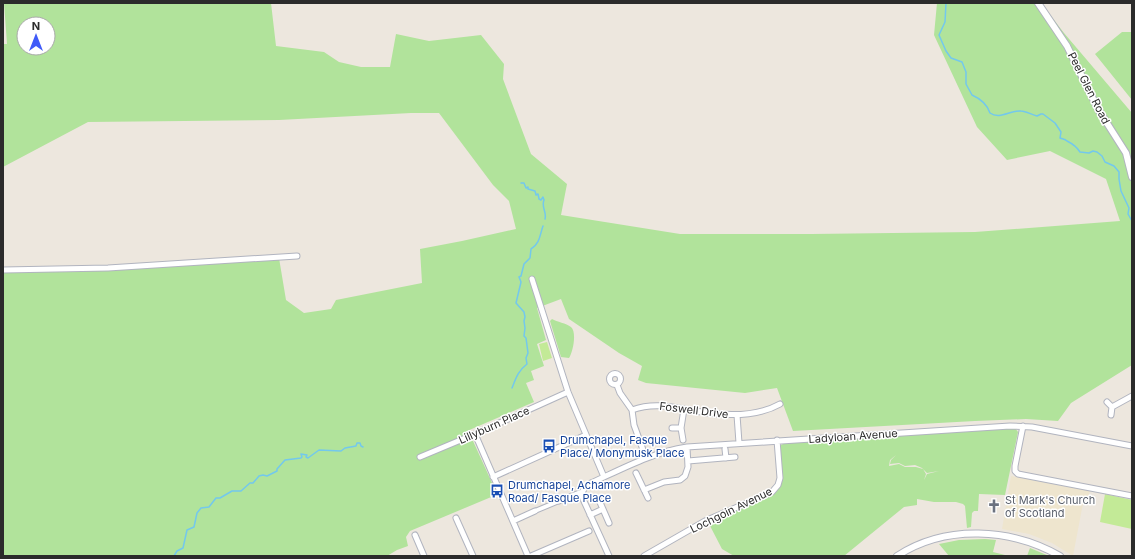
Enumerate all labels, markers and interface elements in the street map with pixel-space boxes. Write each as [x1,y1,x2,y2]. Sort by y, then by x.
north arrow [16,16,56,56]
text: N [32,19,40,33]
street label: Peel Glen Road [1065,50,1113,126]
street label: Foswell Drive [659,399,729,421]
street label: Lillyburn Place [456,403,532,447]
street label: Ladyloan Avenue [808,426,898,446]
place label: Drumchapel, Fasque Place/ Monymusk Place [560,433,684,460]
bus stop icon: Drumchapel, Fasque Place/ Monymusk Place [541,438,557,454]
place label: Drumchapel, Achamore Road/ Fasque Place [508,478,630,505]
bus stop icon: Drumchapel, Achamore Road/ Fasque Place [489,483,505,499]
street label: Lochgoin Avenue [688,484,774,536]
place label: St Mark's Church of Scotland [1005,493,1095,520]
church icon: St Mark's Church of Scotland [986,498,1002,514]

